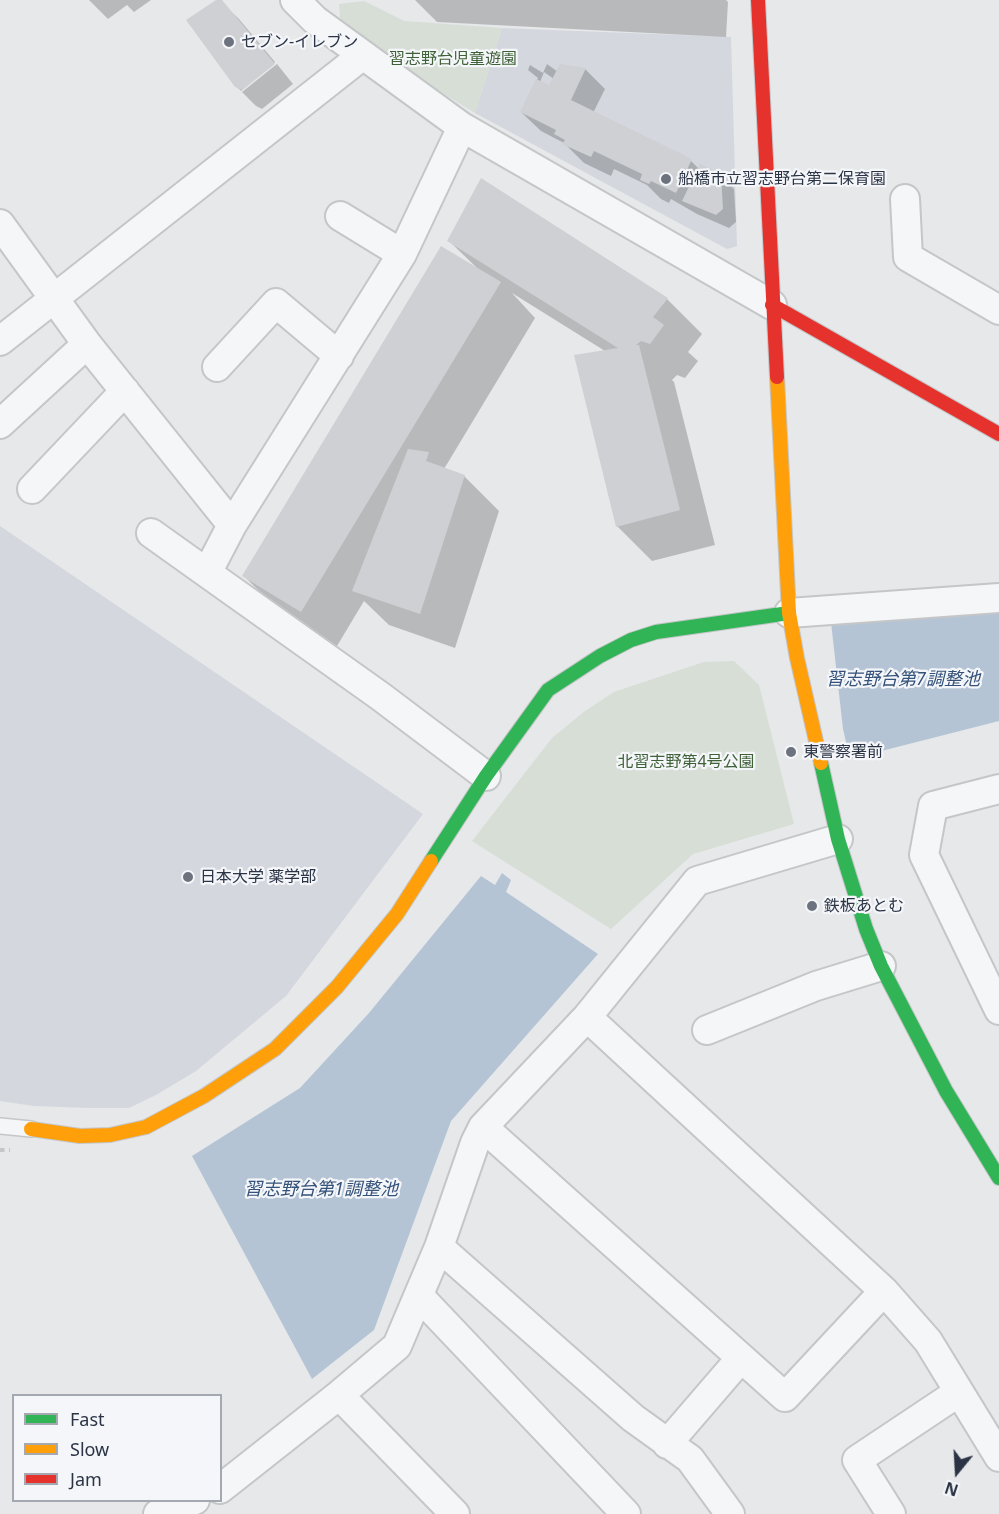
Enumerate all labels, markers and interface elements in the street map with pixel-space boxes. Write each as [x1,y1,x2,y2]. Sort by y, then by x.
place label: セブン-イレブン [241,32,358,52]
marker: セブン-イレブン [222,35,236,49]
park label: 習志野台児童遊園 [389,49,517,69]
place label: 船橋市立習志野台第二保育園 [678,169,886,189]
marker: 船橋市立習志野台第二保育園 [659,172,673,186]
water label: 習志野台第7調整池 [826,669,980,691]
place label: 東警察署前 [803,742,883,762]
marker: 東警察署前 [784,745,798,759]
park label: 北習志野第4号公園 [617,752,755,772]
place label: 日本大学 薬学部 [200,867,316,887]
marker: 日本大学 薬学部 [181,870,195,884]
place label: 鉄板あとむ [824,896,904,916]
marker: 鉄板あとむ [805,899,819,913]
water label: 習志野台第1調整池 [244,1179,398,1201]
legend [12,1394,222,1502]
text: Fast [70,1407,105,1431]
text: Slow [70,1437,109,1461]
north arrow [927,1442,987,1502]
text: Jam [70,1467,102,1491]
text: N [942,1477,961,1502]

